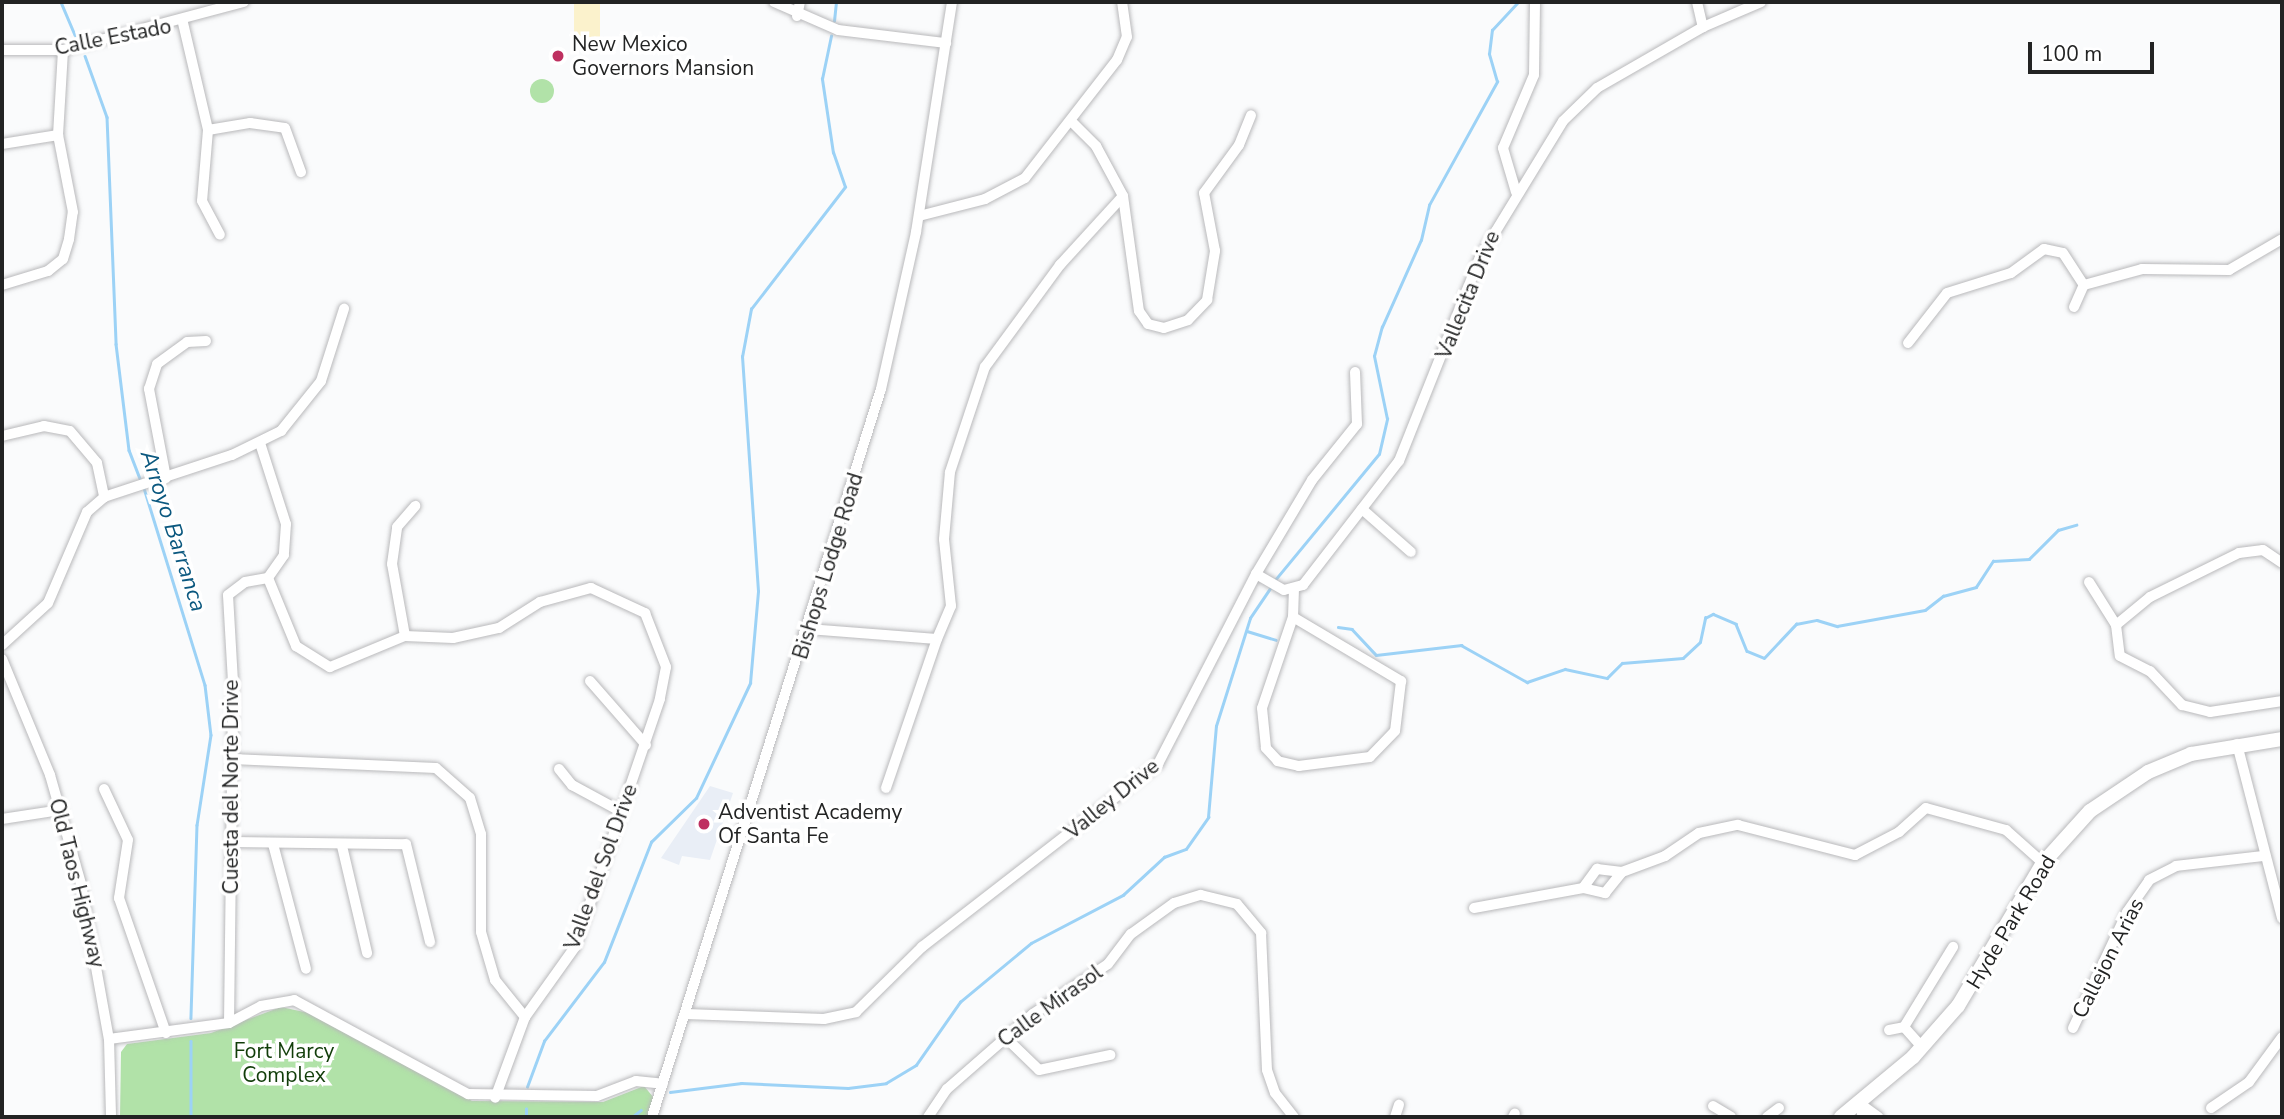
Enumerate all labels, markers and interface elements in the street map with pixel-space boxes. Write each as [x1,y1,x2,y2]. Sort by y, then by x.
street label: Calle Estado [53,13,173,61]
scale bar [2032,28,2158,72]
place label: New Mexico Governors Mansion [572,31,754,81]
text: 100 m [2041,40,2102,68]
marker: New Mexico Governors Mansion [550,48,566,64]
street label: Vallecita Drive [1431,227,1505,363]
water label: Arroyo Barranca [134,447,212,615]
street label: Bishops Lodge Road [788,470,868,662]
street label: Cuesta del Norte Drive [218,680,244,894]
street label: Valley Drive [1060,753,1164,845]
street label: Valle del Sol Drive [559,781,643,953]
street label: Old Taos Highway [44,796,110,970]
place label: Adventist Academy Of Santa Fe [718,799,902,849]
marker: Adventist Academy Of Santa Fe [696,816,712,832]
street label: Hyde Park Road [1961,851,2061,993]
street label: Callejon Arias [2067,894,2149,1022]
street label: Calle Mirasol [993,960,1107,1052]
park label: Fort Marcy Complex [234,1038,334,1088]

